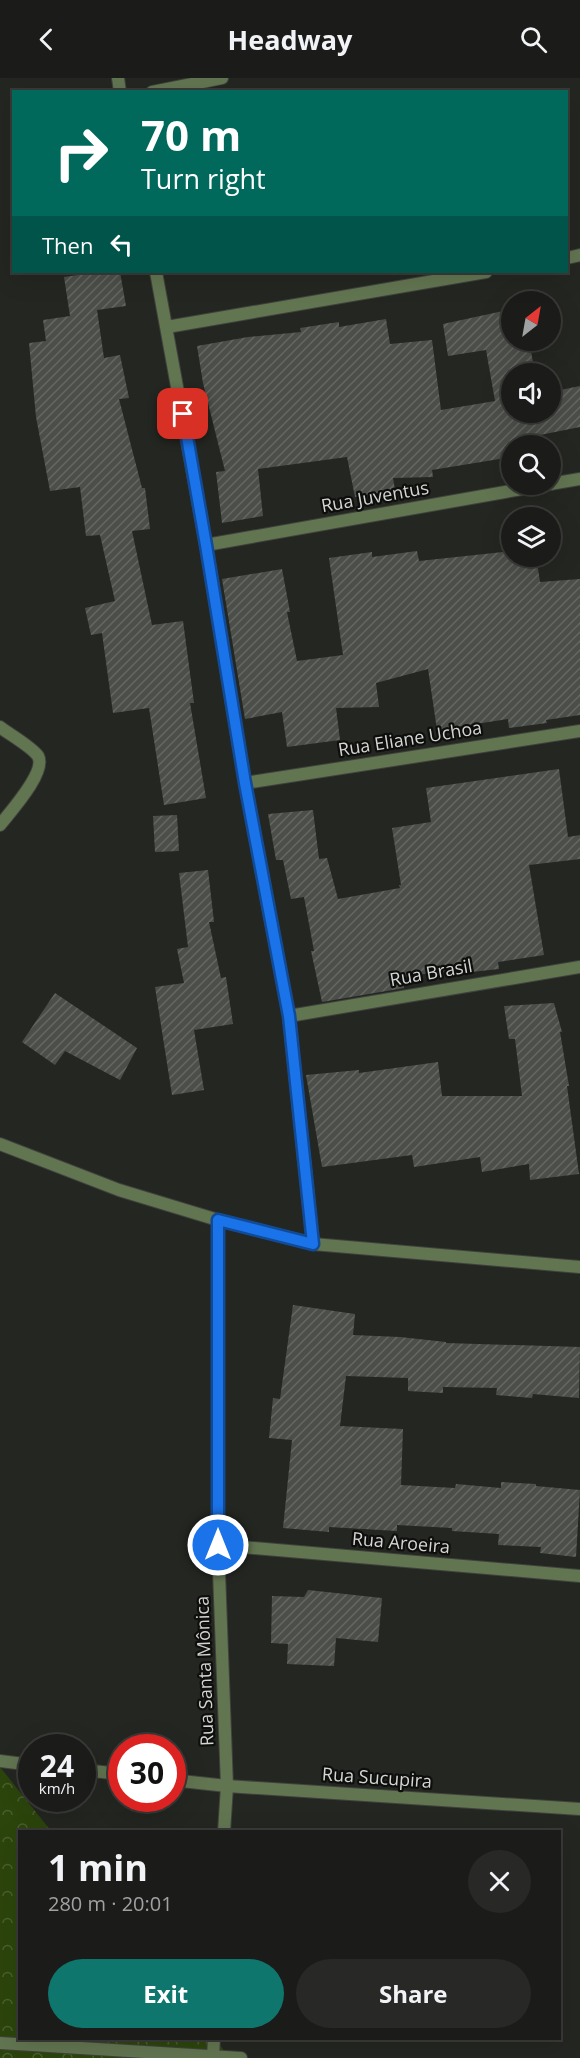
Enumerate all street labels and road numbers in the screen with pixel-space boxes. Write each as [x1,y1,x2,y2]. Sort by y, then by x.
street label: Rua Juventus [319,475,431,517]
street label: Rua Eliane Uchoa [336,715,484,761]
street label: Rua Brasil [388,953,474,991]
street label: Rua Aroeira [351,1526,451,1558]
street label: Rua Santa Mônica [189,1596,219,1746]
street label: Rua Sucupira [321,1761,433,1793]

